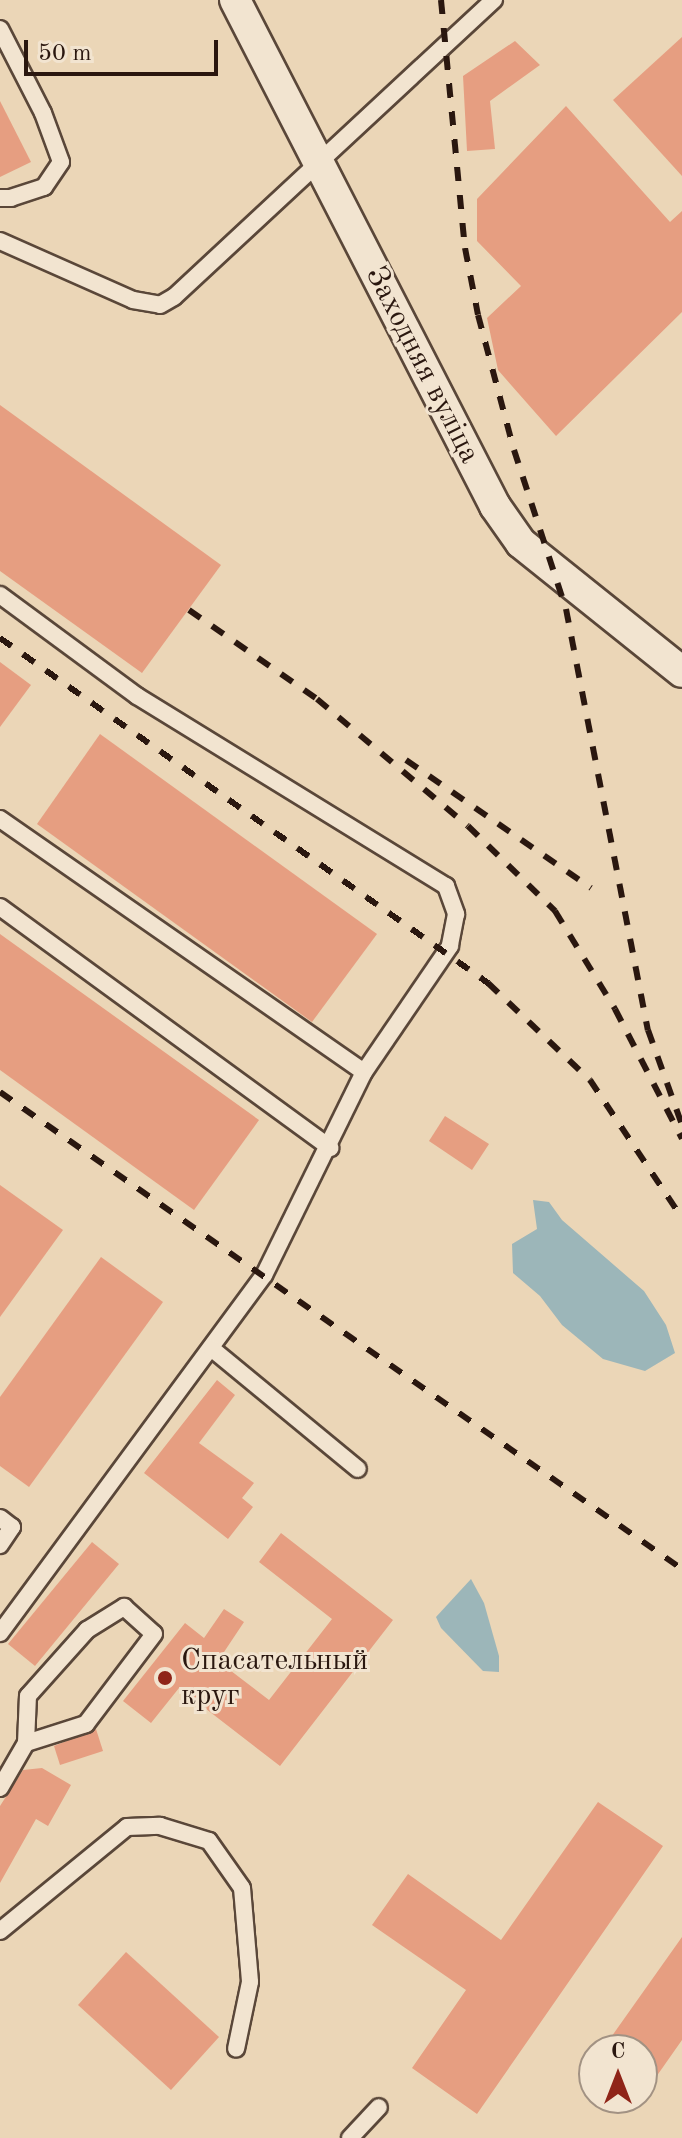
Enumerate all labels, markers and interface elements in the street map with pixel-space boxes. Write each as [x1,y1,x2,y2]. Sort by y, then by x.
scale bar [28,24,222,74]
text: 50 m [38,42,92,66]
street label: Заходняя вуліца [357,260,487,470]
place label: Спасательный круг [181,1643,368,1714]
marker: Спасательный круг [156,1669,174,1687]
north arrow [578,2034,658,2114]
text: С [611,2041,625,2063]

